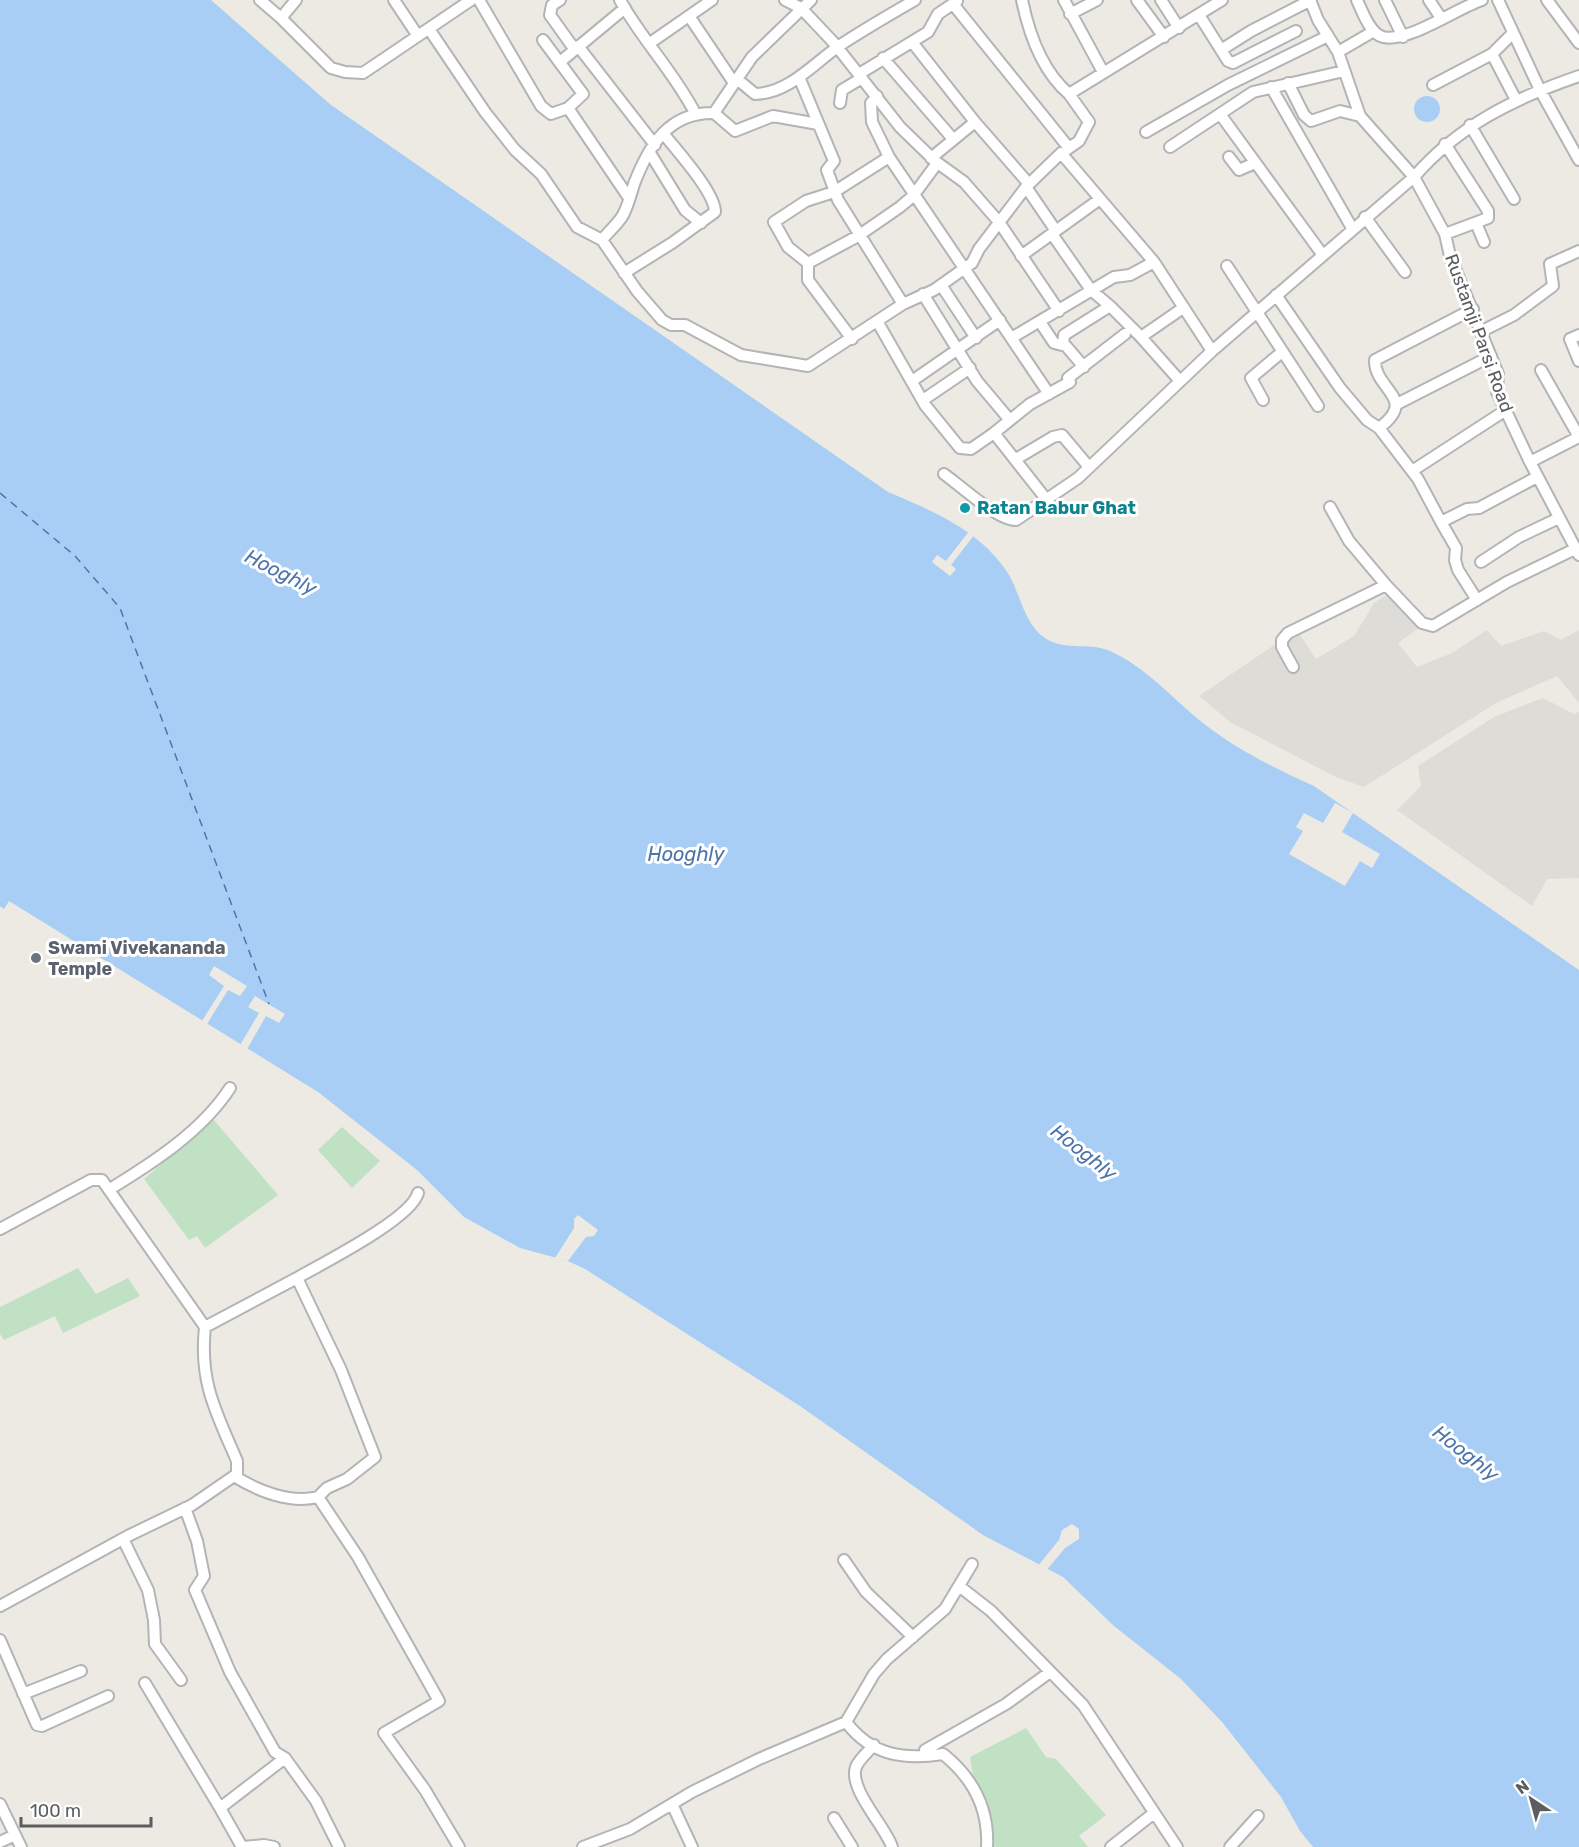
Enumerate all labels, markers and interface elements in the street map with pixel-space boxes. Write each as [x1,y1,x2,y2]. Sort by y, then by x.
street label: Rustamji Parsi Road [1440,251,1518,415]
place label: Ratan Babur Ghat [977,497,1136,519]
marker: Ratan Babur Ghat [958,501,972,515]
water label: Hooghly [241,544,322,601]
water label: Hooghly [647,842,726,866]
place label: Swami Vivekananda Temple [48,937,226,980]
marker: Swami Vivekananda Temple [29,951,43,965]
water label: Hooghly [1046,1119,1123,1186]
water label: Hooghly [1428,1420,1505,1487]
north arrow [1501,1769,1561,1829]
text: N [1512,1776,1533,1798]
scale bar [21,1790,152,1828]
text: 100 m [30,1800,81,1822]

